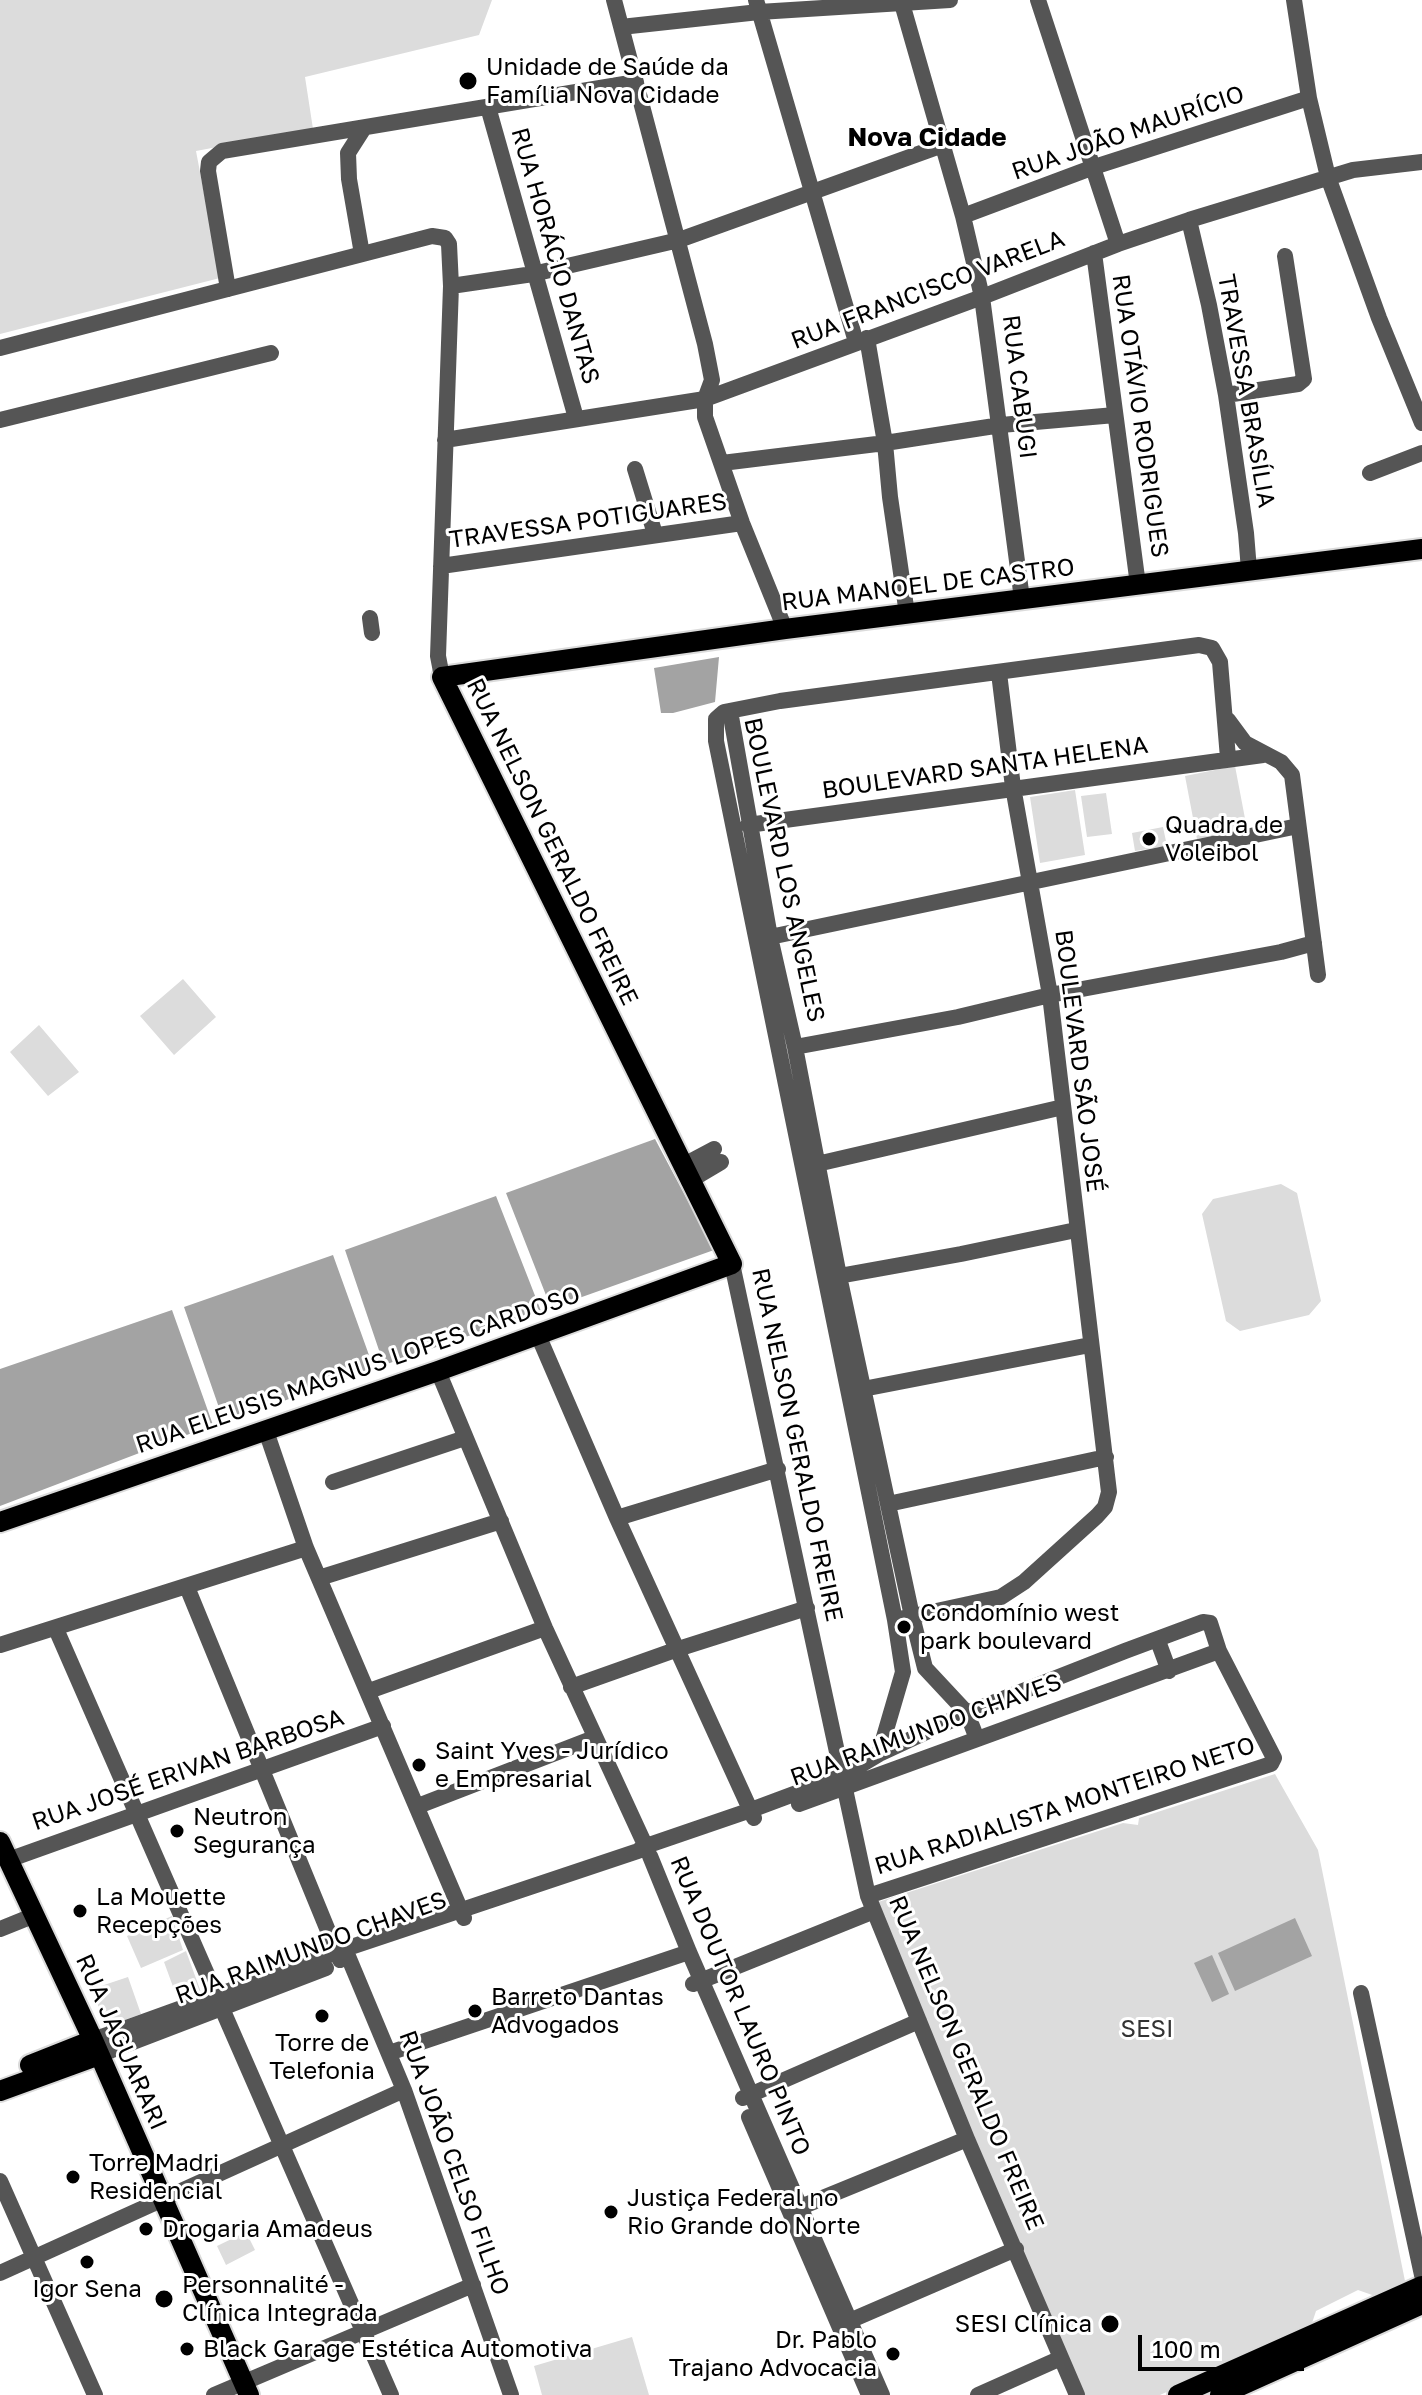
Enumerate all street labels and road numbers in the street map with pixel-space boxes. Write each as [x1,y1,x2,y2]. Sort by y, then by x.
street label: RUA JOÃO MAURÍCIO [1008,80,1248,186]
street label: RUA HORÁCIO DANTAS [505,125,605,387]
street label: RUA FRANCISCO VARELA [787,224,1069,356]
street label: TRAVESSA BRASÍLIA [1211,272,1281,510]
street label: RUA OTÁVIO RODRIGUES [1106,273,1174,559]
street label: RUA CABUGI [996,313,1042,461]
street label: TRAVESSA POTIGUARES [447,487,729,555]
street label: RUA MANOEL DE CASTRO [780,553,1076,617]
street label: RUA NELSON GERALDO FREIRE [460,674,644,1010]
street label: BOULEVARD LOS ANGELES [738,715,830,1025]
street label: BOULEVARD SANTA HELENA [820,731,1150,805]
street label: BOULEVARD SÃO JOSÉ [1049,928,1109,1194]
street label: RUA NELSON GERALDO FREIRE [745,1266,849,1624]
street label: RUA ELEUSIS MAGNUS LOPES CARDOSO [132,1280,584,1460]
street label: RUA RAIMUNDO CHAVES [787,1667,1065,1793]
street label: RUA JOSÉ ERIVAN BARBOSA [28,1703,348,1837]
street label: RUA RADIALISTA MONTEIRO NETO [871,1731,1259,1881]
street label: RUA DOUTOR LAURO PINTO [664,1852,816,2160]
street label: RUA RAIMUNDO CHAVES [172,1885,450,2011]
street label: RUA NELSON GERALDO FREIRE [882,1892,1050,2234]
street label: RUA JAGUARARI [69,1950,173,2134]
street label: RUA JOÃO CELSO FILHO [393,2027,515,2299]

